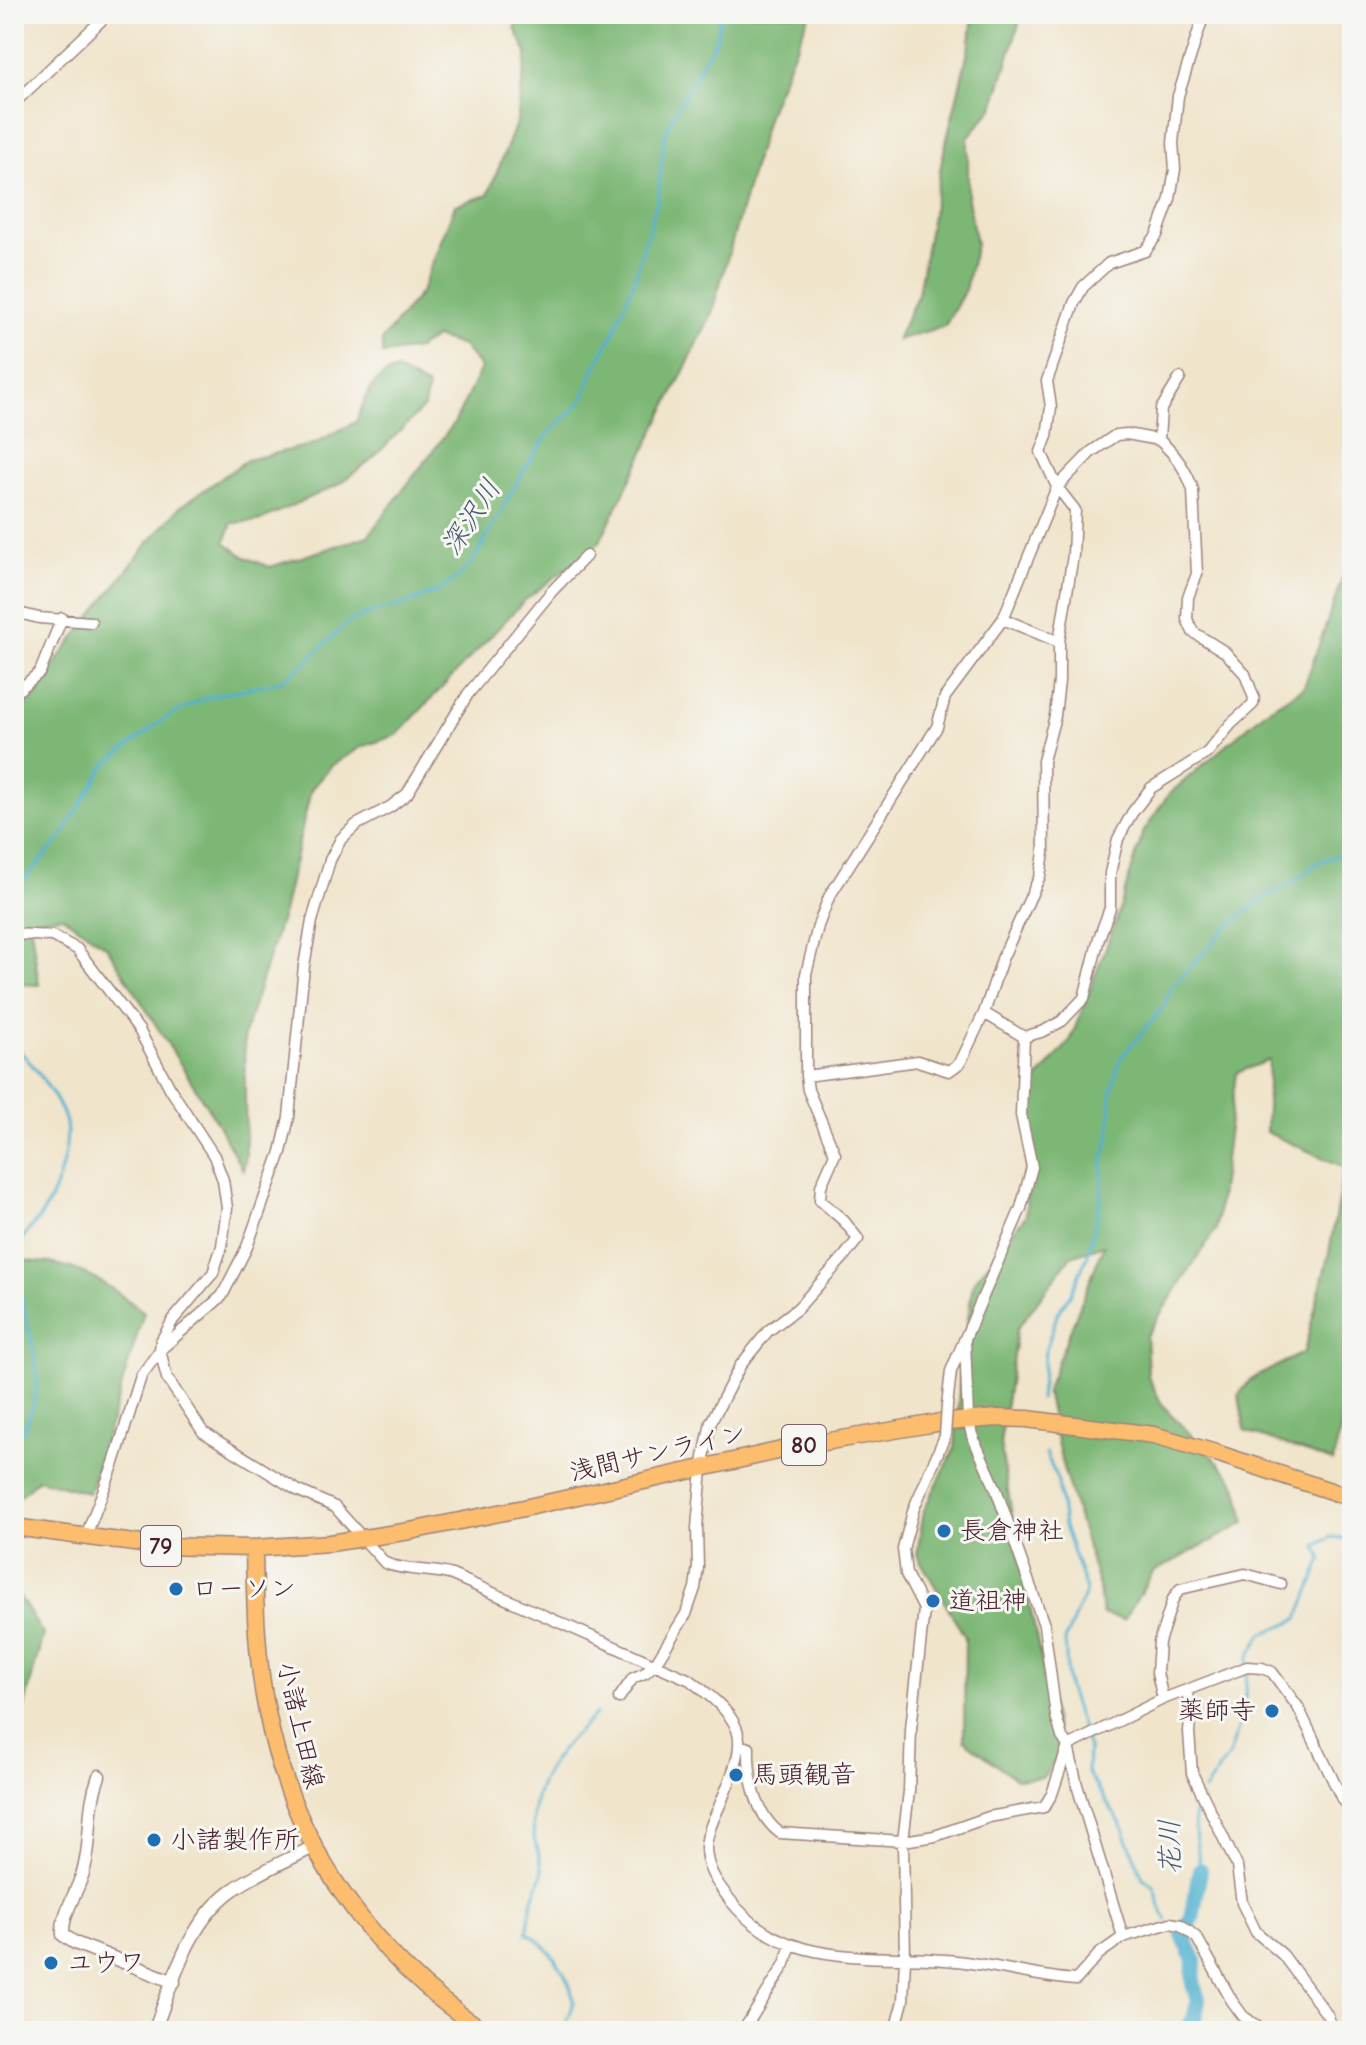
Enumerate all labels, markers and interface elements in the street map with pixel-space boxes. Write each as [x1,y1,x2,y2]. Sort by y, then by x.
water label: 深沢川 [435,473,507,561]
street label: 浅間サンライン [566,1418,750,1488]
road number: 80 [782,1425,826,1465]
place label: 長倉神社 [960,1516,1064,1546]
marker: 長倉神社 [935,1522,953,1540]
road number: 79 [141,1526,181,1566]
place label: ローソン [192,1574,296,1604]
marker: ローソン [167,1580,185,1598]
place label: 道祖神 [949,1586,1027,1616]
marker: 道祖神 [924,1592,942,1610]
street label: 小諸上田線 [271,1658,329,1792]
place label: 薬師寺 [1178,1696,1256,1726]
marker: 薬師寺 [1263,1702,1281,1720]
place label: 馬頭観音 [752,1760,856,1790]
marker: 馬頭観音 [727,1766,745,1784]
water label: 花川 [1154,1819,1186,1875]
place label: 小諸製作所 [170,1825,300,1855]
marker: 小諸製作所 [145,1831,163,1849]
place label: ユウワ [67,1948,145,1978]
marker: ユウワ [42,1954,60,1972]

